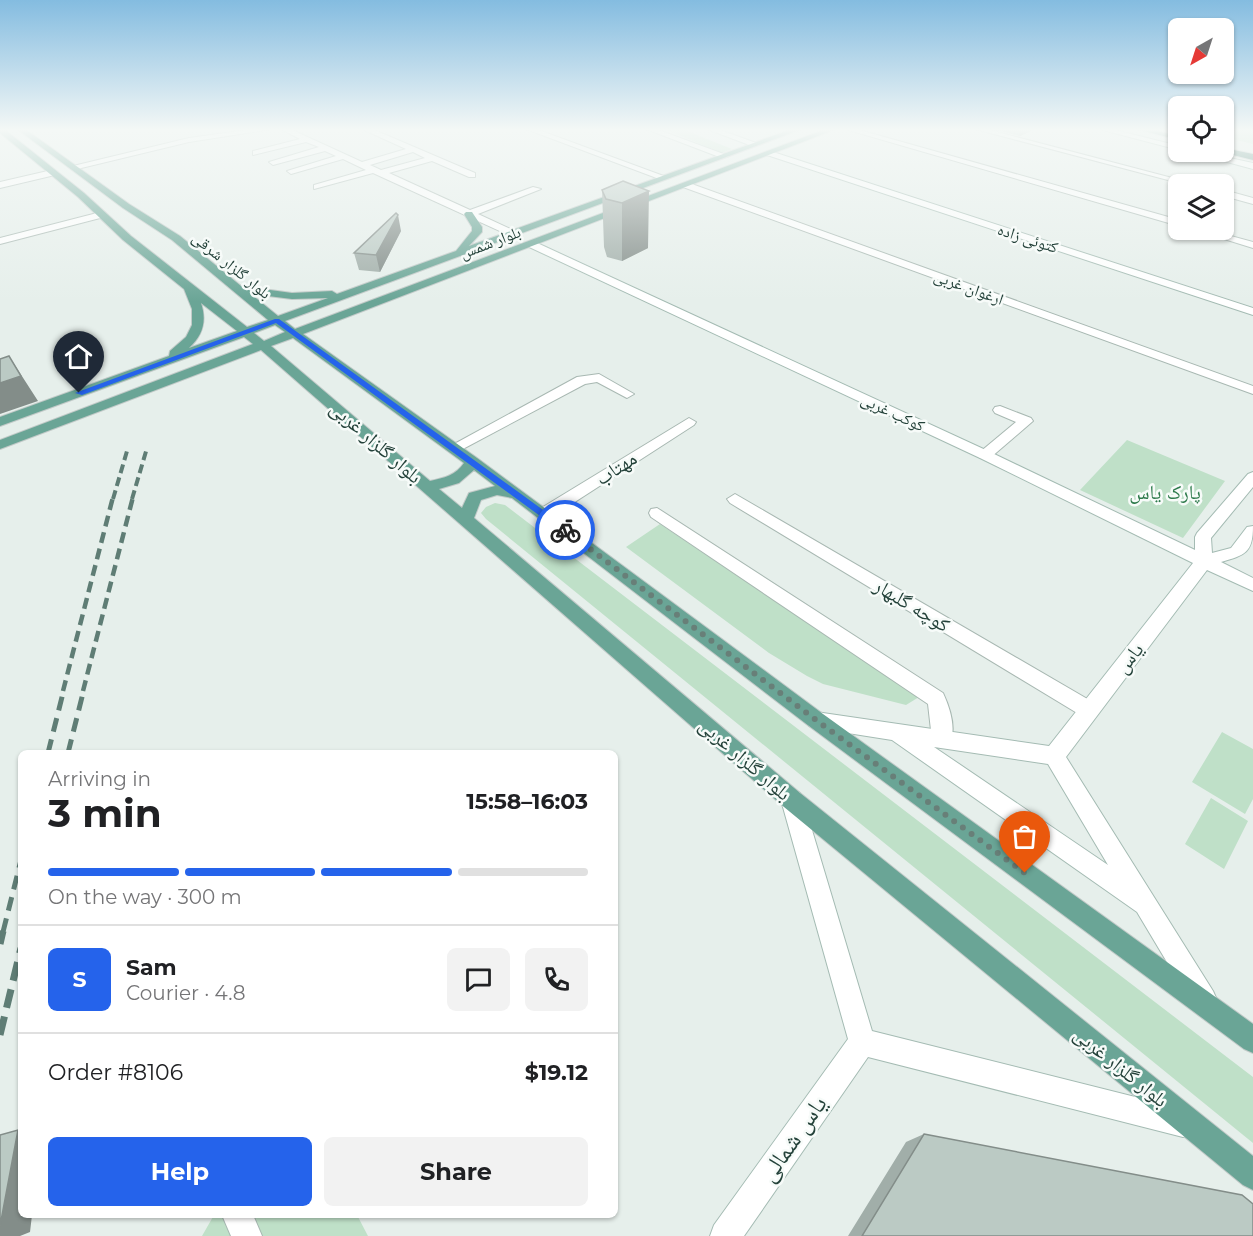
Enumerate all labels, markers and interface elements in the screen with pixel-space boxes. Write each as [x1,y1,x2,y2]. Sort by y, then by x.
north arrow [1168,18,1234,84]
map controls [1168,18,1234,240]
button: locate [1168,96,1234,162]
button: layers [1168,174,1234,240]
street label: کتوئی زاده [995,220,1061,258]
street label: بلوار شمس [457,222,524,264]
street label: بلوار گلزار شرقی [188,228,275,304]
street label: ارغوان غربی [931,266,1006,310]
pin [53,331,104,393]
icon: home [62,340,95,373]
street label: کوکب غربی [858,389,928,436]
street label: بلوار گلزار غربی [325,396,427,488]
street label: مهتاب [591,446,641,490]
park label: پارک یاس [1129,480,1201,504]
courier [535,500,595,560]
icon: bike [549,514,582,547]
street label: کوچه گلبهار [869,573,954,637]
street label: یاس [1110,638,1148,678]
street label: بلوار گلزار غربی [694,713,796,805]
text: Arriving in [48,767,151,791]
text: 15:58–16:03 [466,788,588,815]
text: 3 min [48,789,162,837]
pin [999,811,1050,873]
icon: bag [1008,820,1041,853]
text: On the way · 300 m [48,885,242,909]
button: chat [447,948,510,1011]
button: phone [525,948,588,1011]
text: Sam [126,954,177,981]
text: S [72,966,87,993]
text: Courier · 4.8 [126,981,245,1005]
street label: بلوار گلزار غربی [1069,1022,1173,1112]
text: Order #8106 [48,1059,183,1086]
text: $19.12 [525,1059,588,1086]
street label: یاس شمالی [753,1090,833,1187]
button: Help [48,1137,312,1206]
button: Share [324,1137,588,1206]

